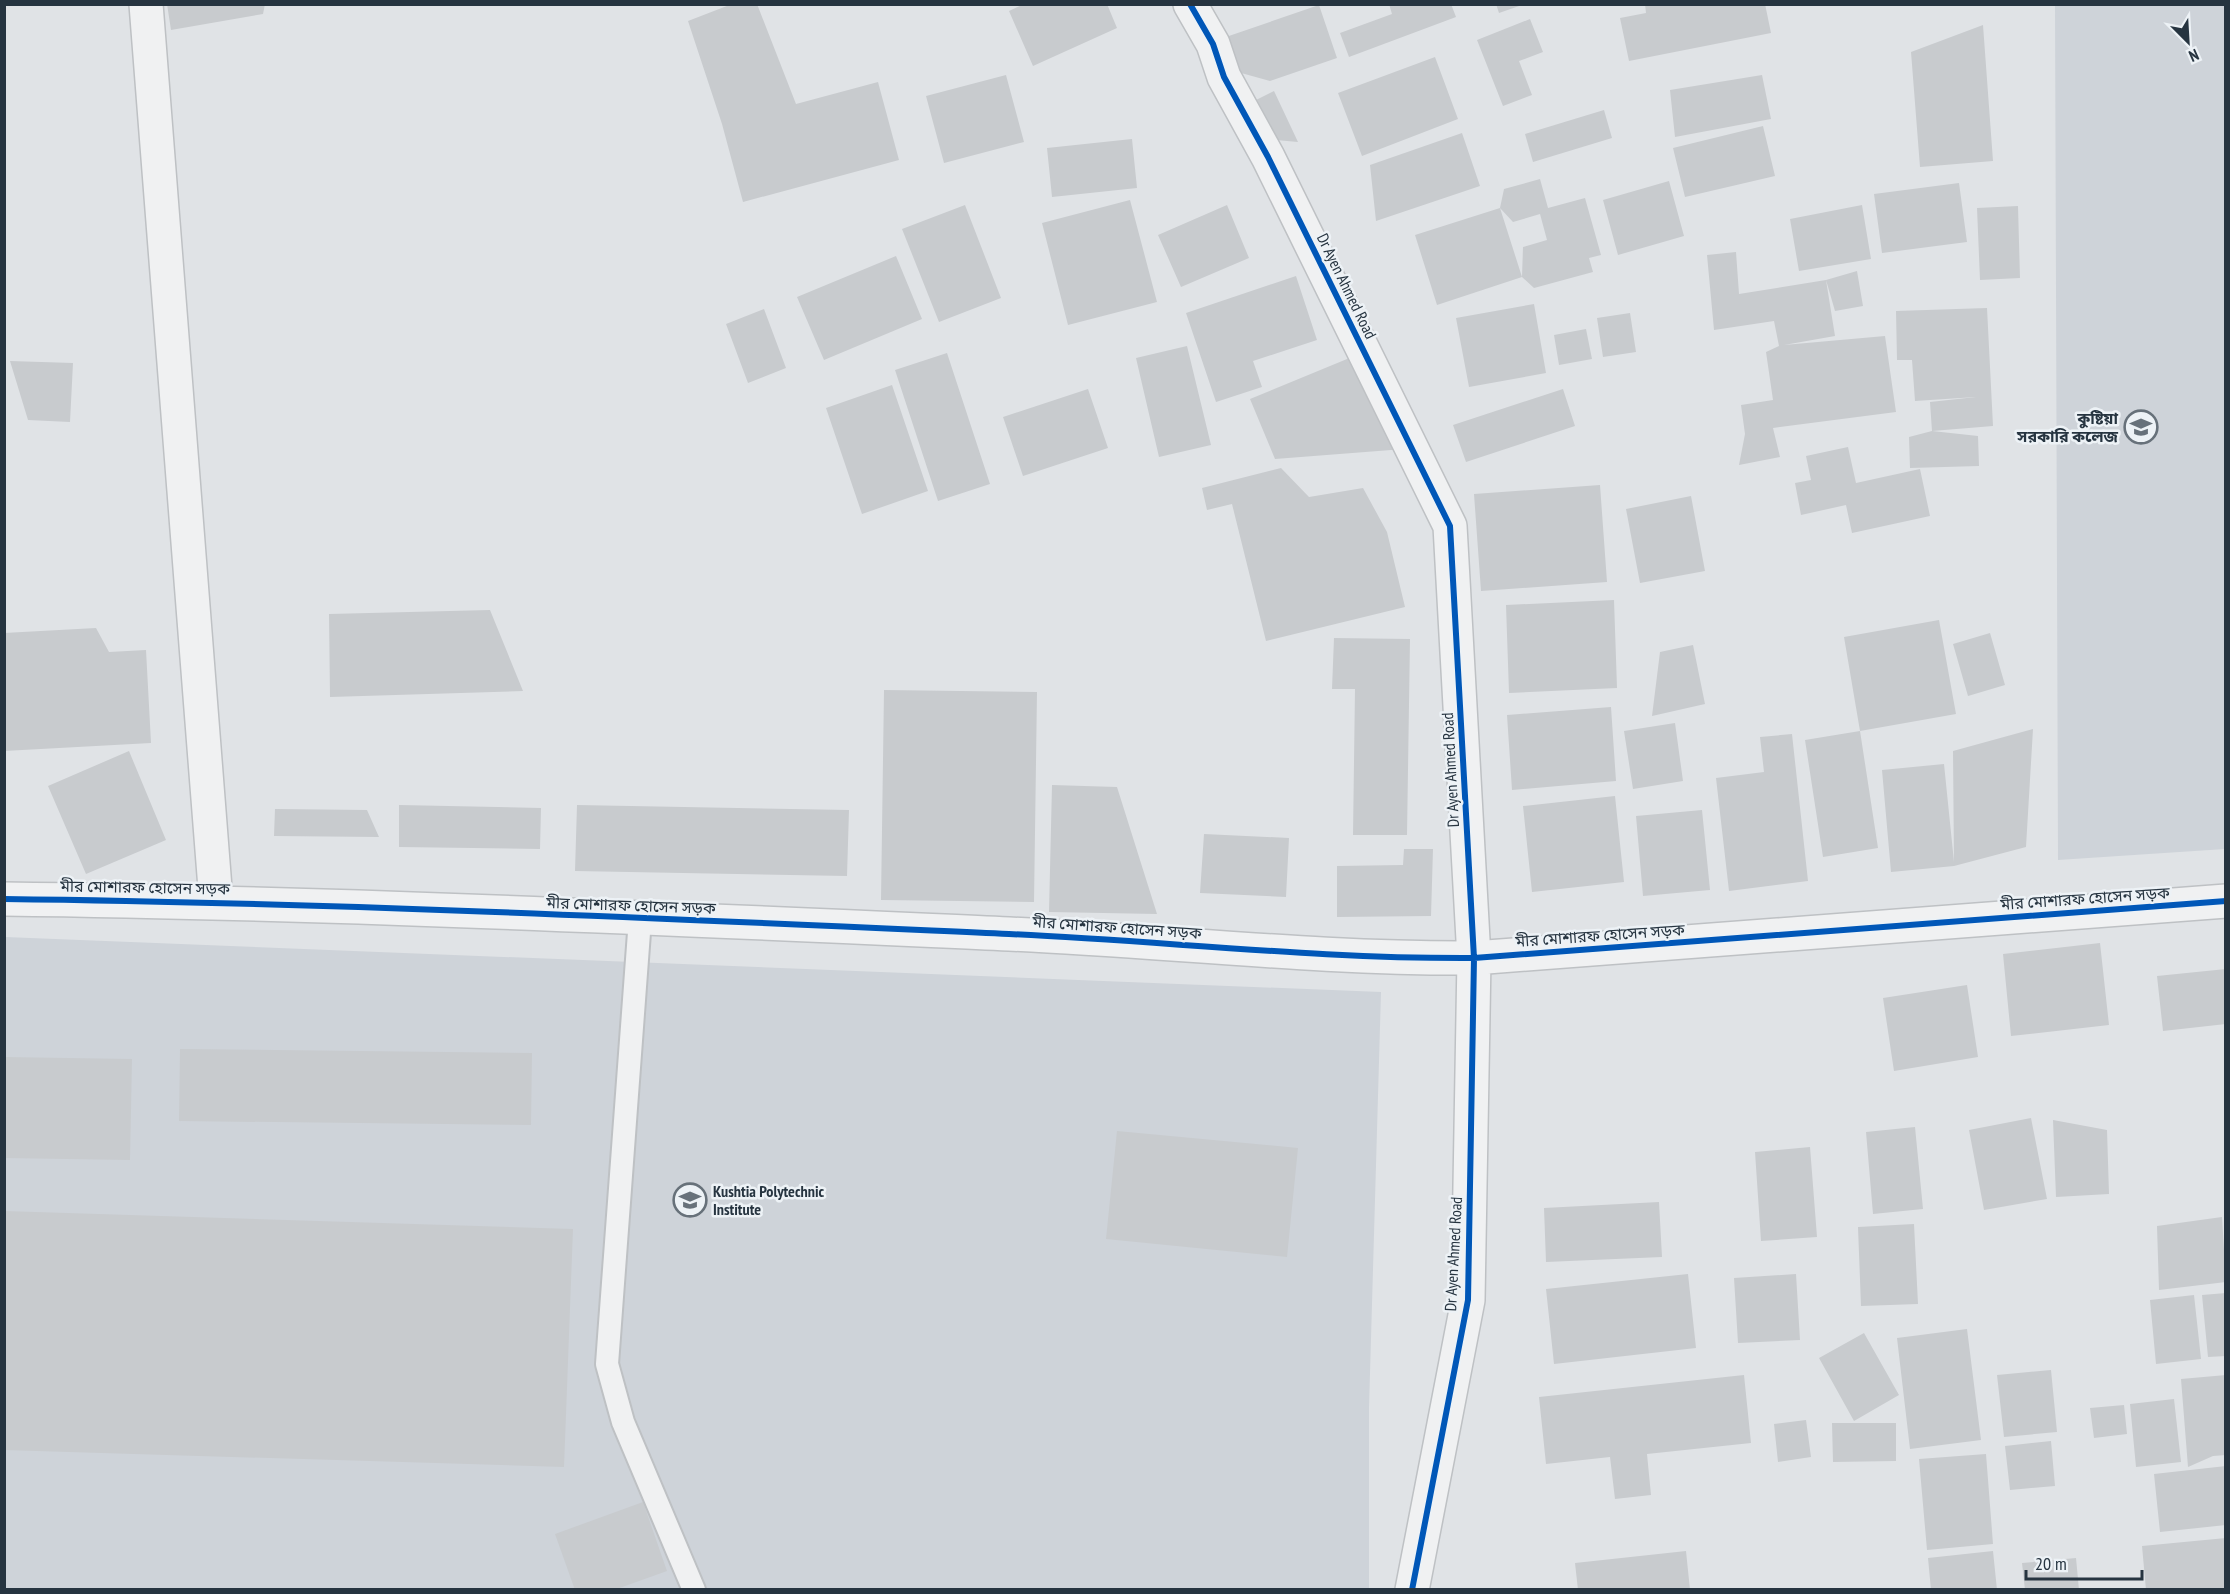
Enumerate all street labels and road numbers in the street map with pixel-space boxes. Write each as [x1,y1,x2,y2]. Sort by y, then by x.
street label: Dr Ayen Ahmed Road [1313,230,1381,342]
street label: Dr Ayen Ahmed Road [1437,712,1463,828]
street label: মীর মোশারফ হোসেন সড়ক [59,876,231,898]
street label: মীর মোশারফ হোসেন সড়ক [1999,882,2171,914]
street label: মীর মোশারফ হোসেন সড়ক [545,892,717,918]
street label: মীর মোশারফ হোসেন সড়ক [1031,911,1203,943]
street label: মীর মোশারফ হোসেন সড়ক [1514,919,1686,951]
street label: Dr Ayen Ahmed Road [1440,1196,1466,1312]

